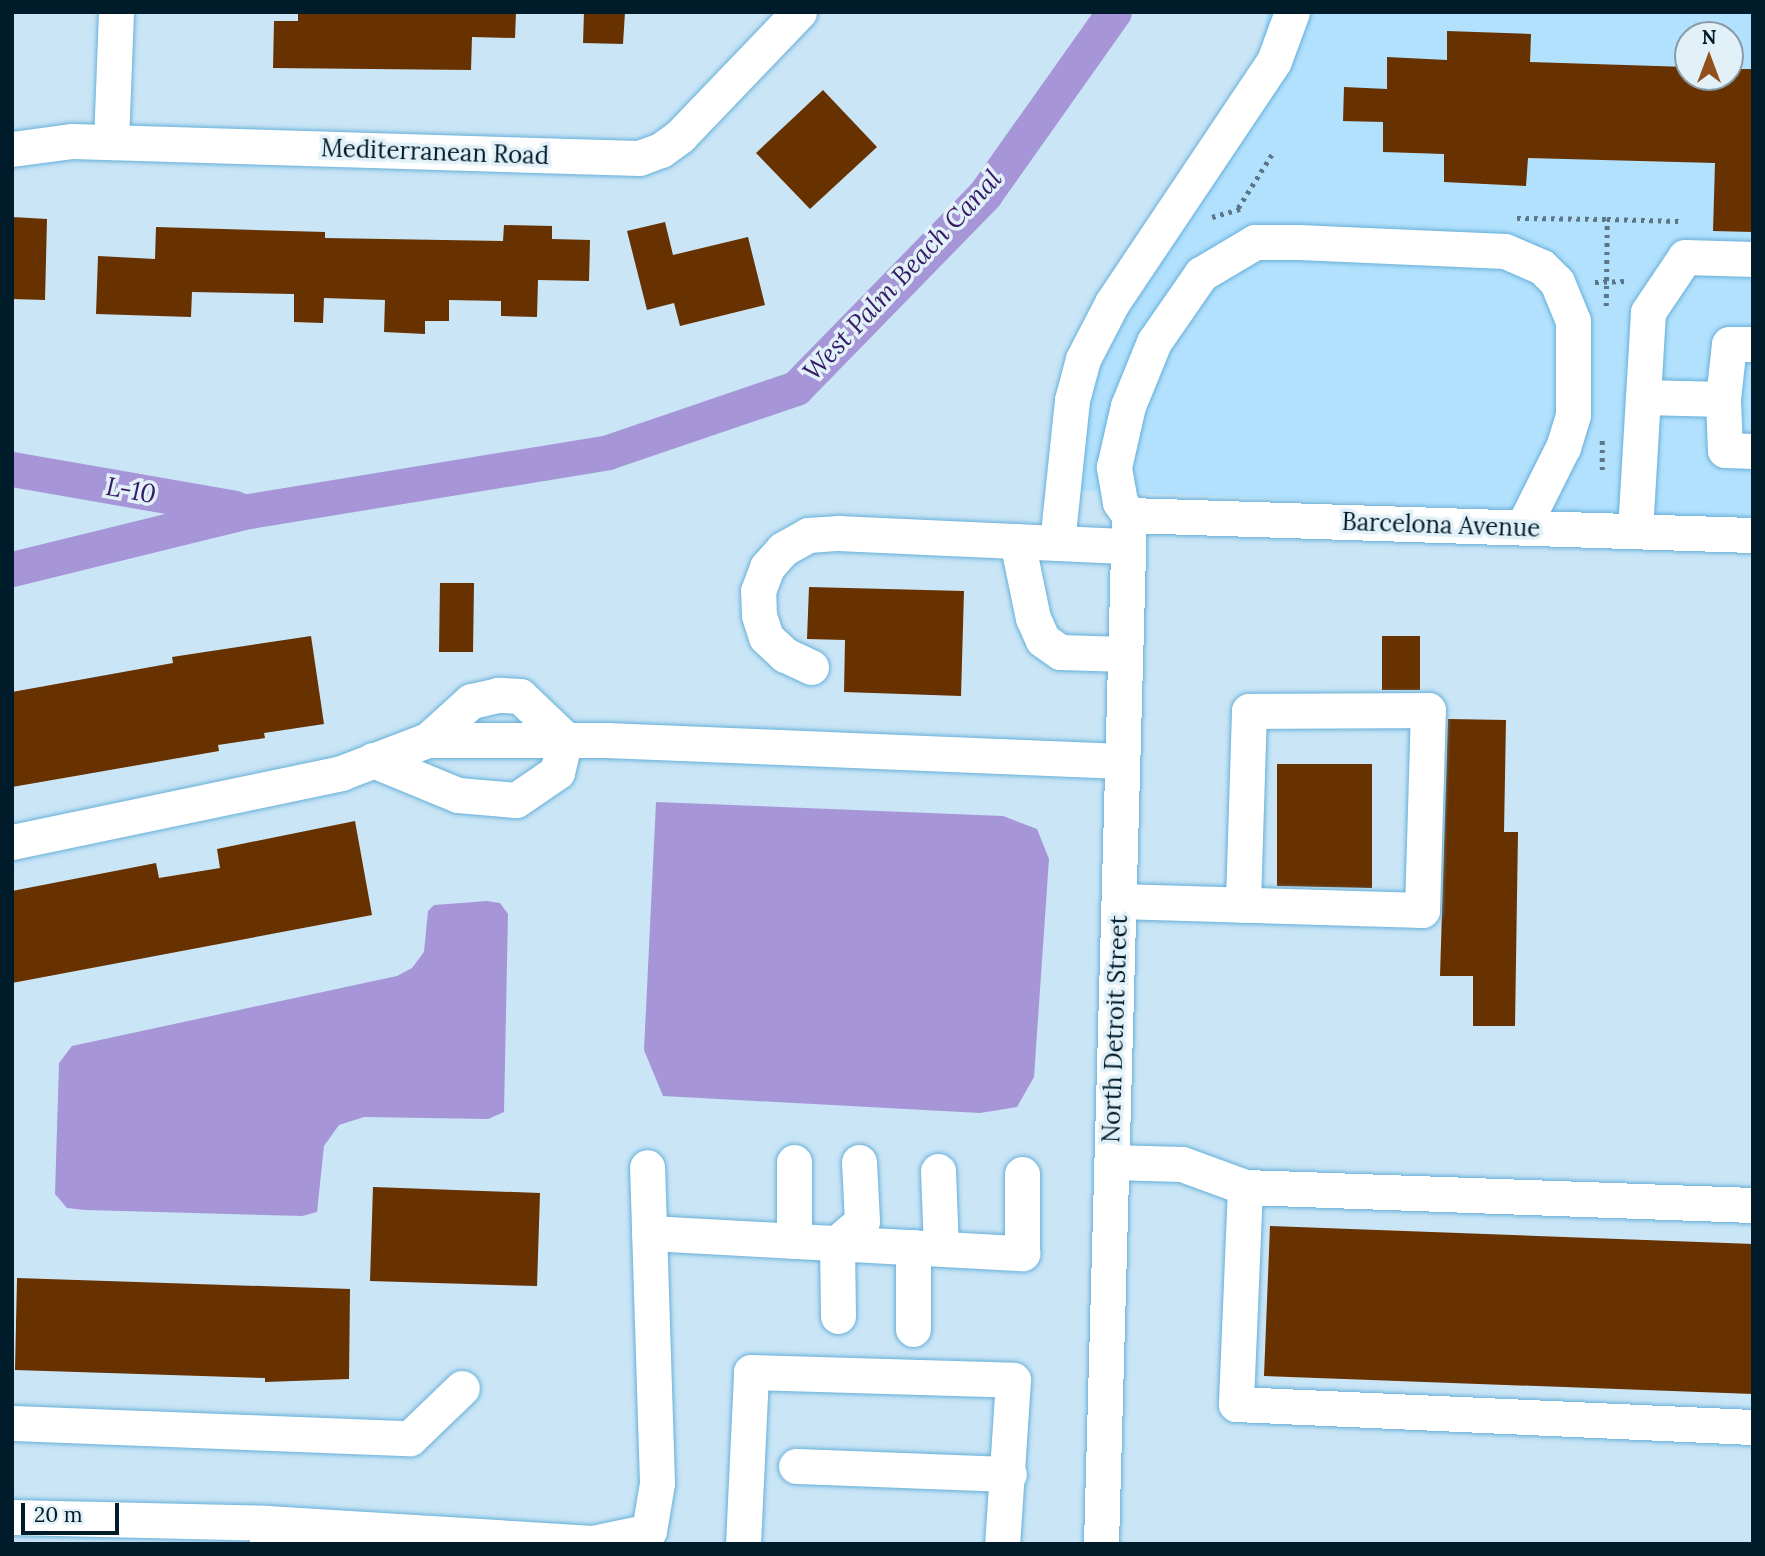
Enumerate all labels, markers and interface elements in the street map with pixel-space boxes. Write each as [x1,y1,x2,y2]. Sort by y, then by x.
north arrow [1674,21,1744,91]
text: N [1702,25,1716,49]
street label: Mediterranean Road [321,134,549,170]
water label: West Palm Beach Canal [796,163,1008,387]
water label: L-10 [104,470,158,510]
street label: Barcelona Avenue [1341,507,1541,543]
street label: North Detroit Street [1097,915,1133,1143]
scale bar [24,1490,122,1534]
text: 20 m [34,1501,83,1528]

